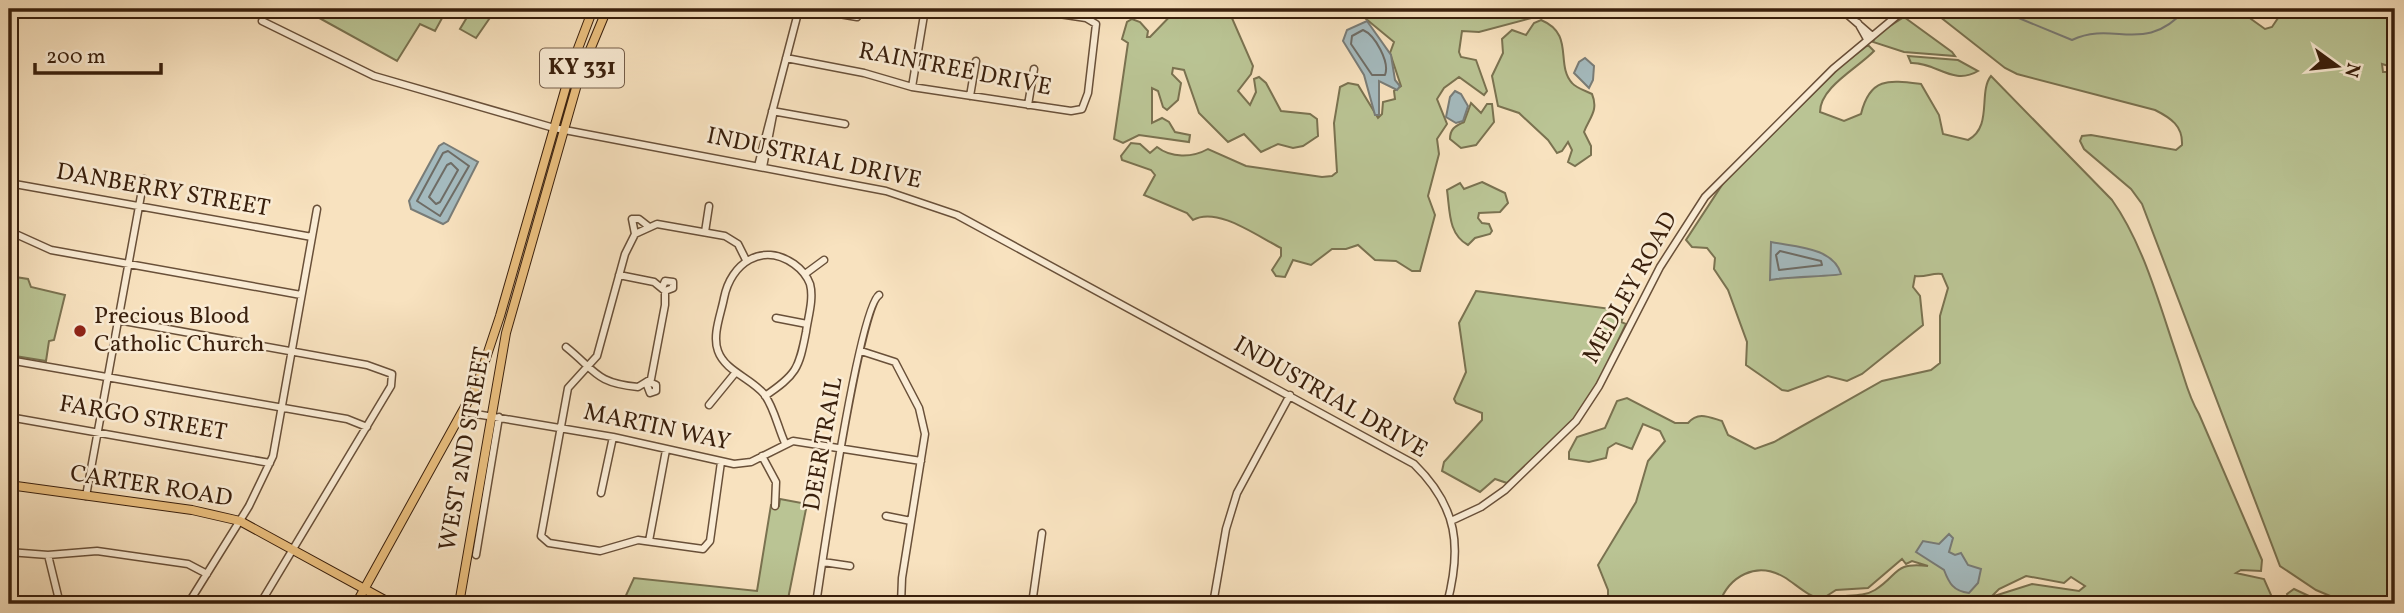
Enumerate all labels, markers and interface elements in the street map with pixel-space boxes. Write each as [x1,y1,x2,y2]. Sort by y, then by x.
scale bar [35,32,161,76]
north arrow [2302,32,2372,102]
street label: RAINTREE DRIVE [855,35,1055,105]
text: 200 m [46,43,106,72]
road number: KY 331 [540,48,624,88]
text: N [2337,60,2366,80]
street label: INDUSTRIAL DRIVE [703,120,925,198]
street label: DANBERRY STREET [53,155,273,227]
street label: MEDLEY ROAD [1575,206,1687,370]
place label: Precious Blood Catholic Church [94,300,264,362]
marker: Precious Blood Catholic Church [72,323,88,339]
street label: INDUSTRIAL DRIVE [1227,329,1433,467]
street label: WEST 2ND STREET [431,344,501,554]
street label: DEER TRAIL [795,374,853,514]
street label: FARGO STREET [56,388,230,450]
street label: MARTIN WAY [580,396,734,460]
street label: CARTER ROAD [67,457,235,517]

